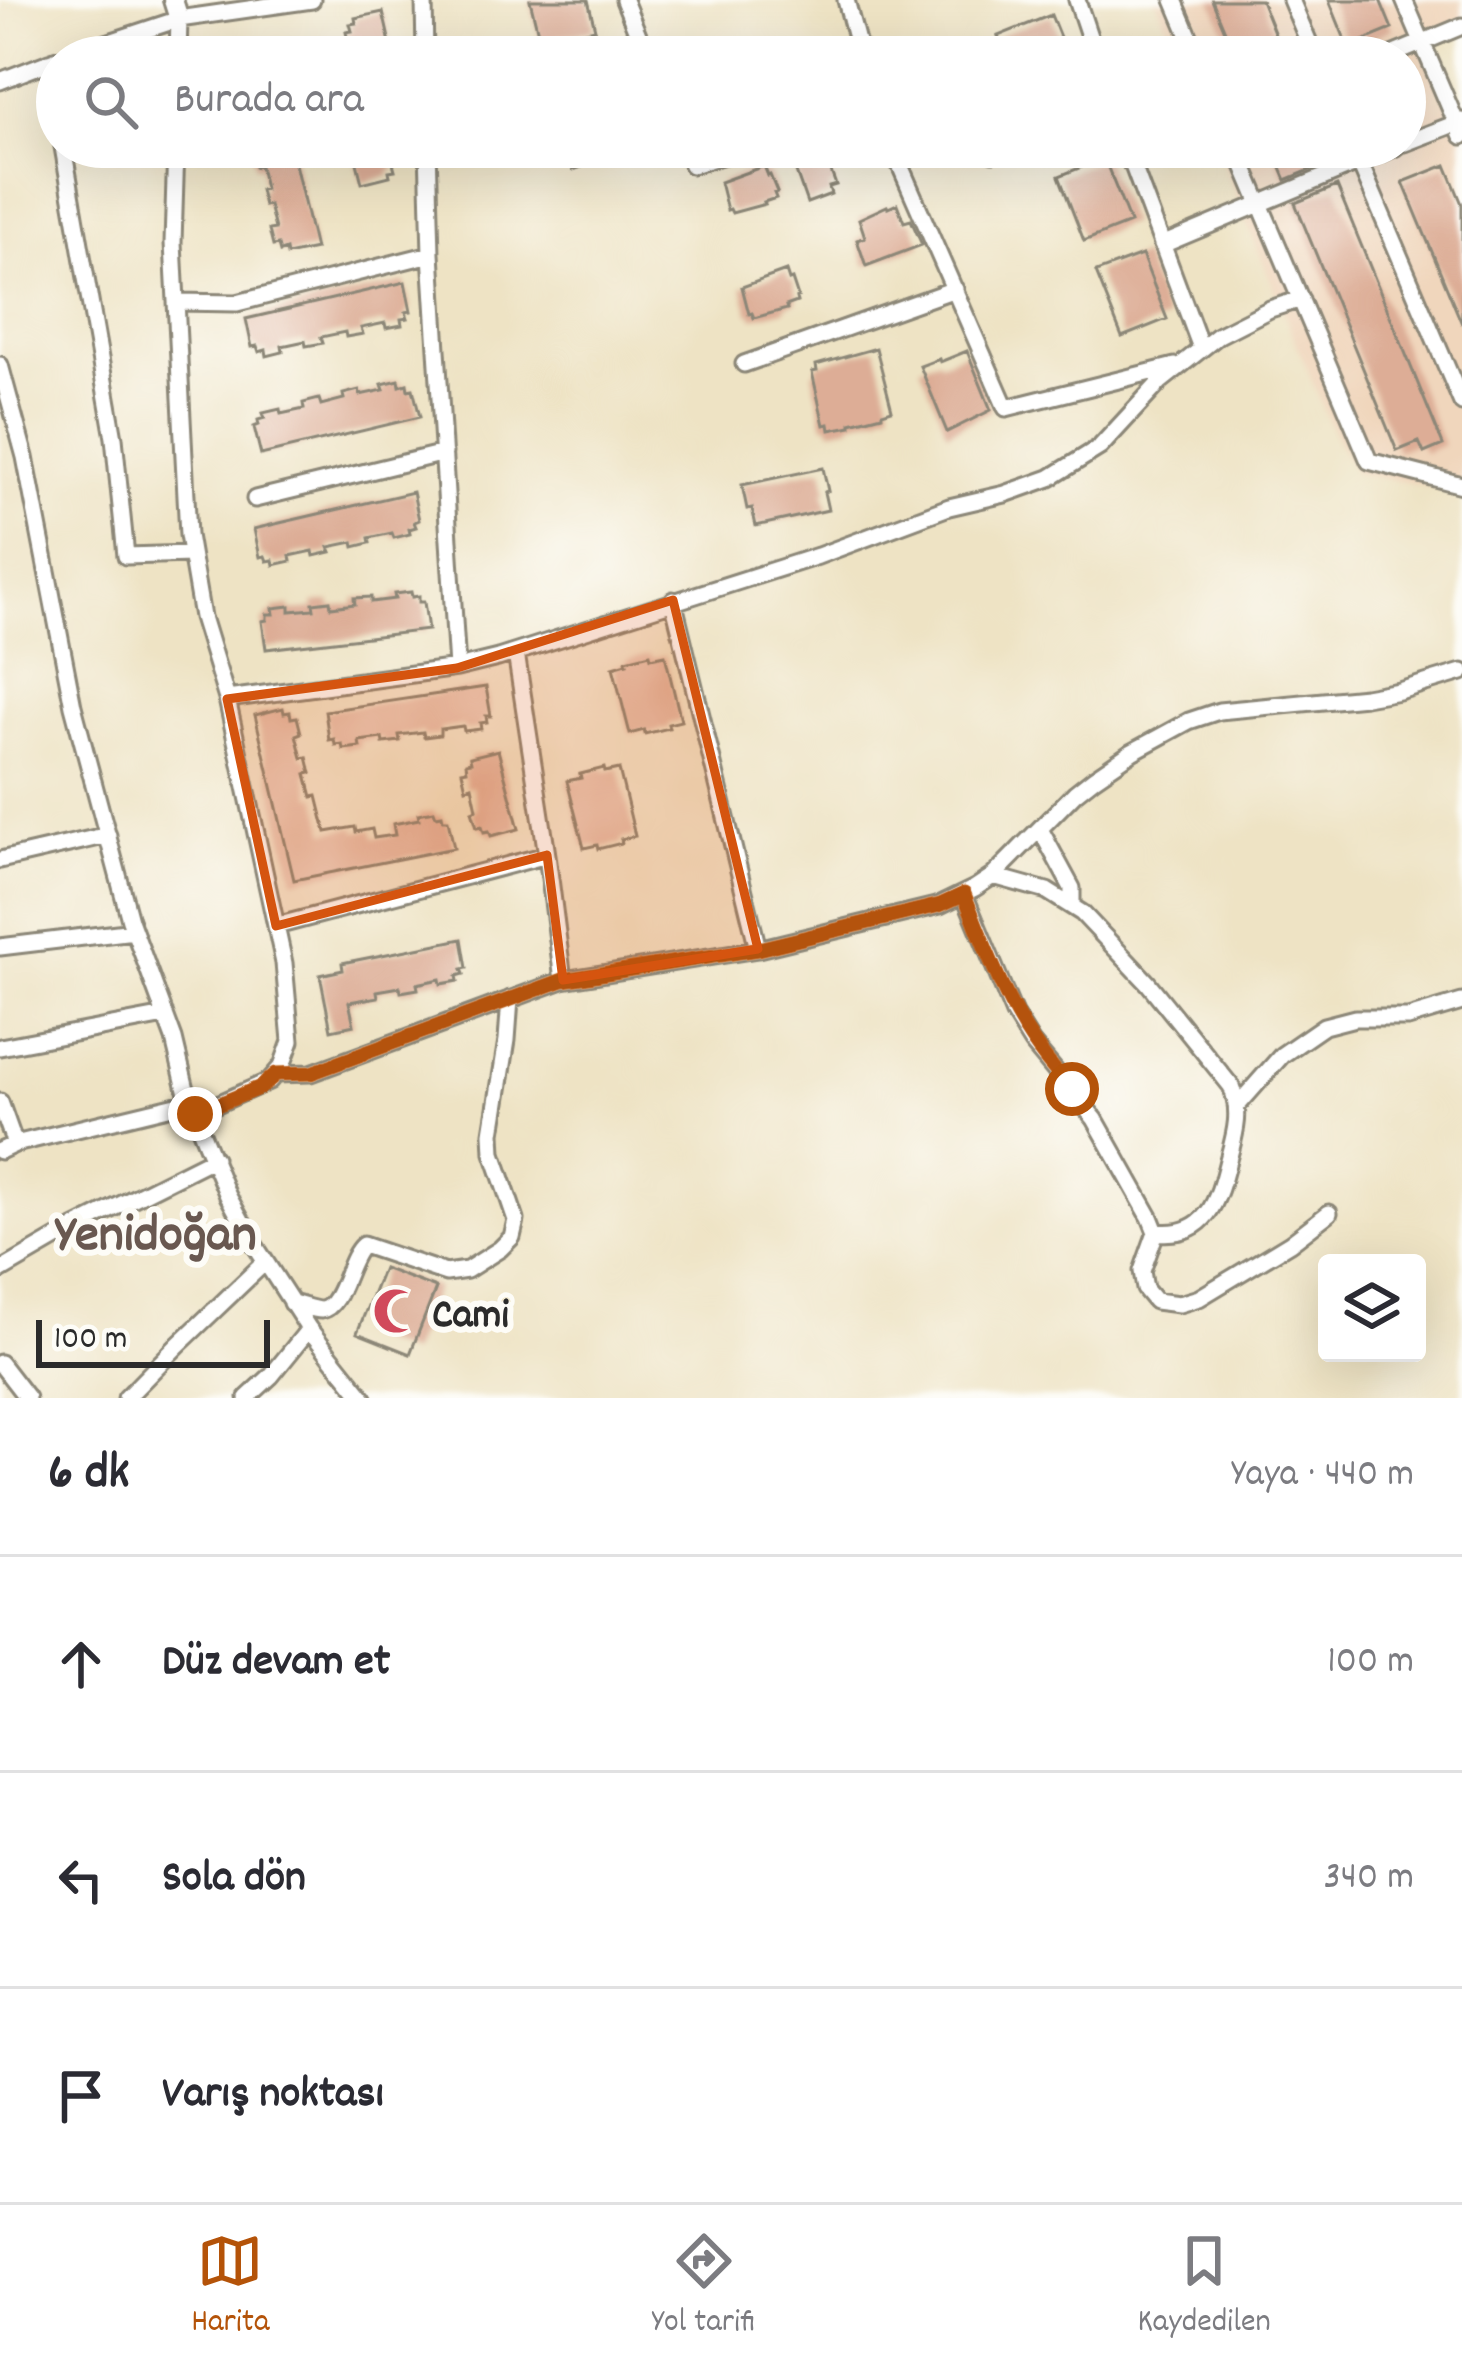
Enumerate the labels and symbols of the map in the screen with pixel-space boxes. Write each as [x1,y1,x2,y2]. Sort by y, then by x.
route start [1045,1062,1099,1116]
route end [168,1087,222,1141]
district label: Yenidoğan [54,1200,257,1277]
mosque icon: Cami [371,1286,421,1336]
place label: Cami [432,1288,509,1348]
scale bar [36,1314,270,1367]

